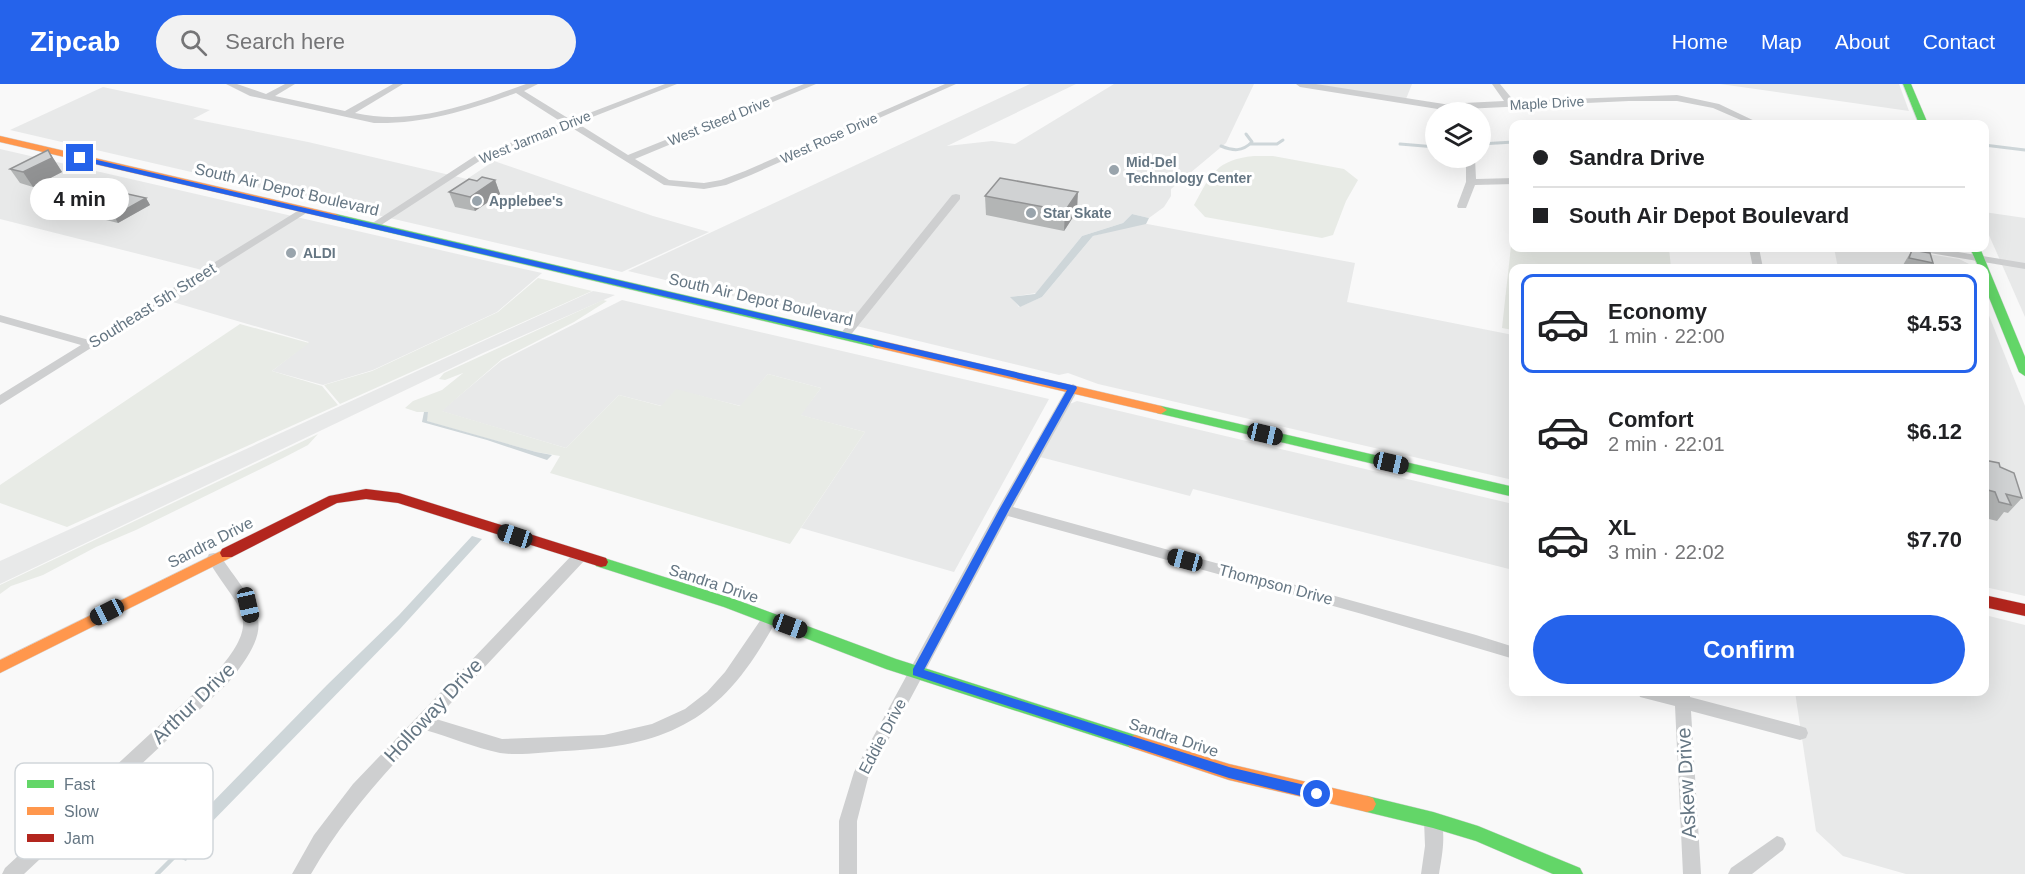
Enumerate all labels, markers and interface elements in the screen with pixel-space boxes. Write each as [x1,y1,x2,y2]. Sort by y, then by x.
search box [156,15,576,69]
text: Zipcab [30,26,120,57]
icon: search [177,26,210,59]
text: Search here [225,29,345,54]
text: Home [1672,30,1728,53]
text: Map [1761,30,1802,53]
text: About [1835,30,1890,53]
text: Contact [1923,30,1995,53]
street label: West Steed Drive [666,93,773,149]
street label: Maple Drive [1509,93,1585,113]
map controls [1425,102,1491,168]
button: layers [1425,102,1491,168]
street label: West Jarman Drive [477,107,593,167]
street label: West Rose Drive [778,109,880,167]
route end [66,144,93,171]
text: Sandra Drive [1569,145,1705,170]
place label: Mid-Del Technology Center [1126,154,1252,186]
street label: South Air Depot Boulevard [193,160,381,219]
marker: Mid-Del Technology Center [1107,163,1121,177]
callout: 4 min [31,179,130,221]
text: 4 min [53,188,106,210]
place label: Applebee's [489,193,563,209]
marker: Applebee's [470,194,484,208]
text: South Air Depot Boulevard [1569,203,1849,228]
place label: Star Skate [1043,205,1112,221]
marker: Star Skate [1024,206,1038,220]
place label: ALDI [303,245,336,261]
marker: ALDI [284,246,298,260]
street label: Southeast 5th Street [86,259,219,351]
street label: South Air Depot Boulevard [667,270,855,329]
icon: car [1536,297,1590,351]
text: Economy [1608,299,1707,324]
text: $4.53 [1907,311,1962,336]
text: 1 min · 22:00 [1608,325,1725,347]
icon: car [1536,405,1590,459]
text: Comfort [1608,407,1694,432]
text: $6.12 [1907,419,1962,444]
car [1245,421,1285,447]
text: 2 min · 22:01 [1608,433,1725,455]
car [1371,450,1411,476]
icon: car [1536,513,1590,567]
street label: Sandra Drive [165,514,256,571]
text: XL [1608,515,1636,540]
car [495,522,535,550]
text: $7.70 [1907,527,1962,552]
text: 3 min · 22:02 [1608,541,1725,563]
car [1165,547,1205,573]
street label: Sandra Drive [667,561,761,606]
street label: Thompson Drive [1217,561,1335,608]
car [235,585,261,625]
car [87,596,127,628]
car [770,611,810,641]
button: Confirm [1533,615,1965,684]
street label: Holloway Drive [379,654,487,766]
street label: Arthur Drive [147,658,239,748]
street label: Eddie Drive [856,696,909,777]
street label: Sandra Drive [1127,715,1221,760]
street label: Askew Drive [1672,727,1700,839]
legend [15,763,213,859]
text: Fast [64,776,96,793]
route start [1303,780,1330,807]
text: Slow [64,803,99,820]
text: Jam [64,830,94,847]

